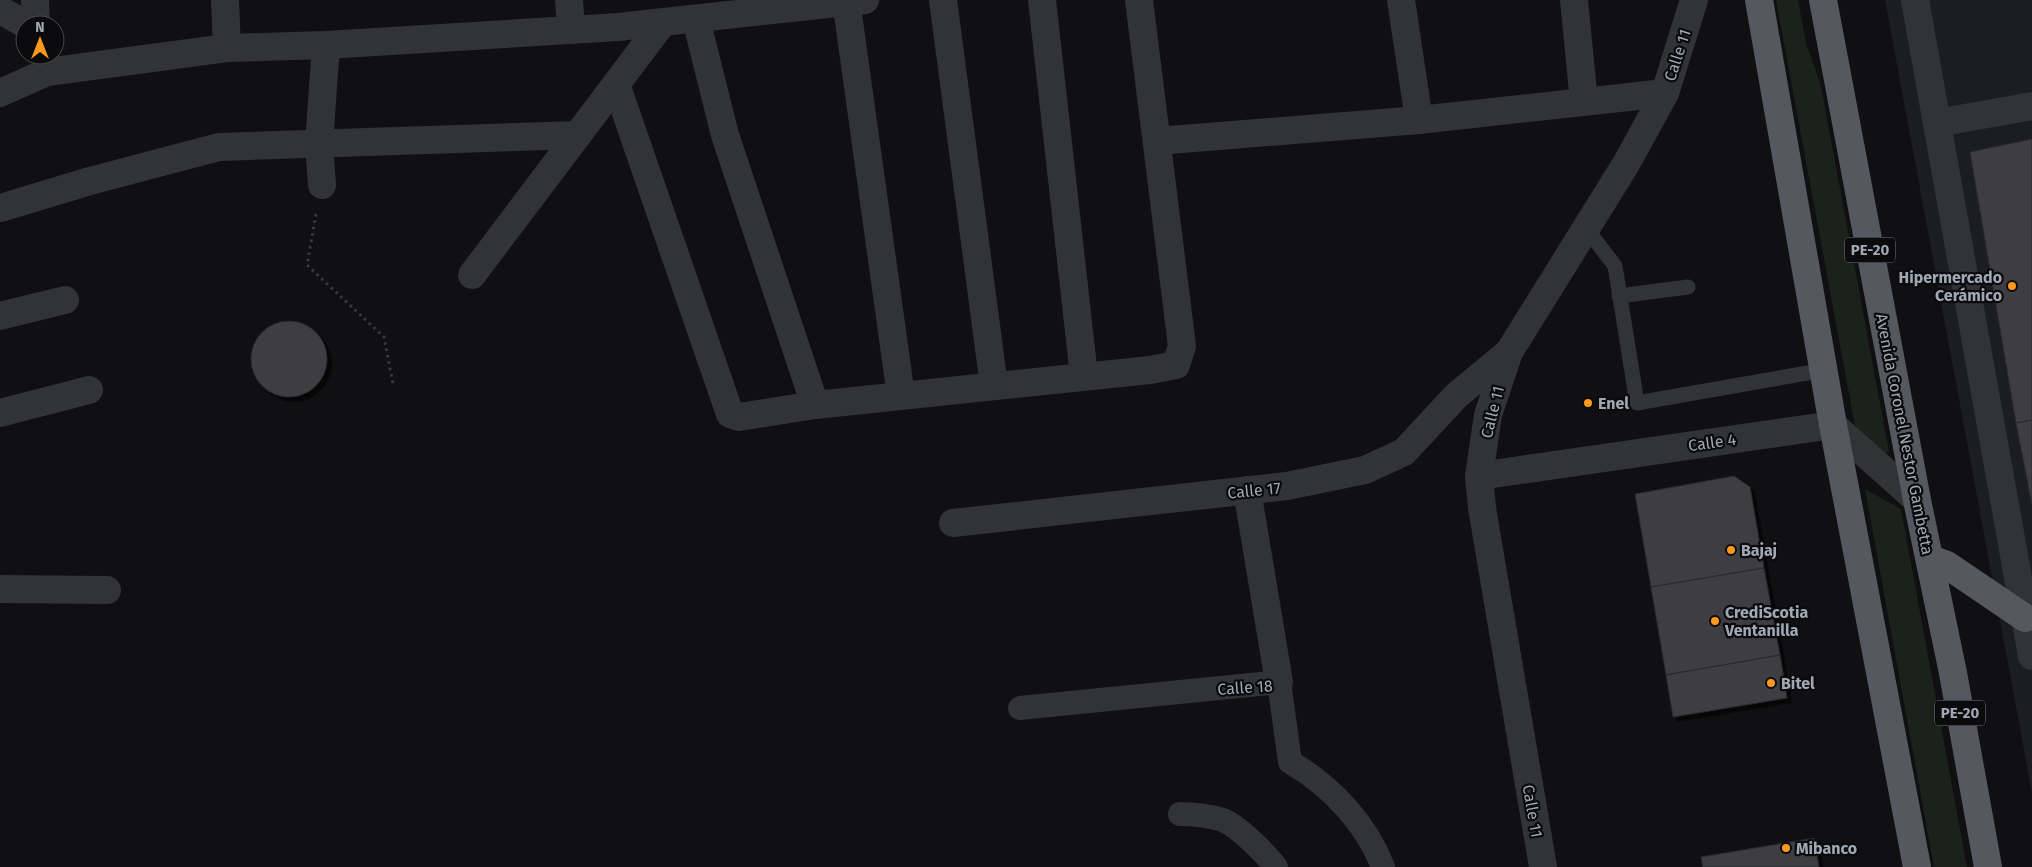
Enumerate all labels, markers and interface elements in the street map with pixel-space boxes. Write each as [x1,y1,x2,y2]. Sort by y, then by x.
north arrow [15,15,65,65]
text: N [35,19,45,36]
street label: Calle 11 [1660,27,1695,83]
road number: PE-20 [1845,238,1895,262]
place label: Hipermercado Cerámico [1899,268,2002,305]
marker: Hipermercado Cerámico [2006,280,2018,292]
street label: Avenida Coronel Nestor Gambetta [1872,312,1937,556]
street label: Calle 11 [1477,384,1508,440]
place label: Enel [1598,394,1629,413]
marker: Enel [1582,397,1594,409]
street label: Calle 4 [1687,430,1738,455]
street label: Calle 17 [1226,478,1282,503]
place label: Bajaj [1741,541,1777,560]
marker: Bajaj [1725,544,1737,556]
place label: CrediScotia Ventanilla [1724,603,1808,640]
marker: CrediScotia Ventanilla [1709,615,1721,627]
place label: Bitel [1781,674,1815,693]
street label: Calle 18 [1217,676,1273,699]
marker: Bitel [1765,677,1777,689]
road number: PE-20 [1935,700,1985,726]
street label: Calle 11 [1519,783,1546,839]
place label: Mibanco [1796,839,1857,858]
marker: Mibanco [1780,842,1792,854]

